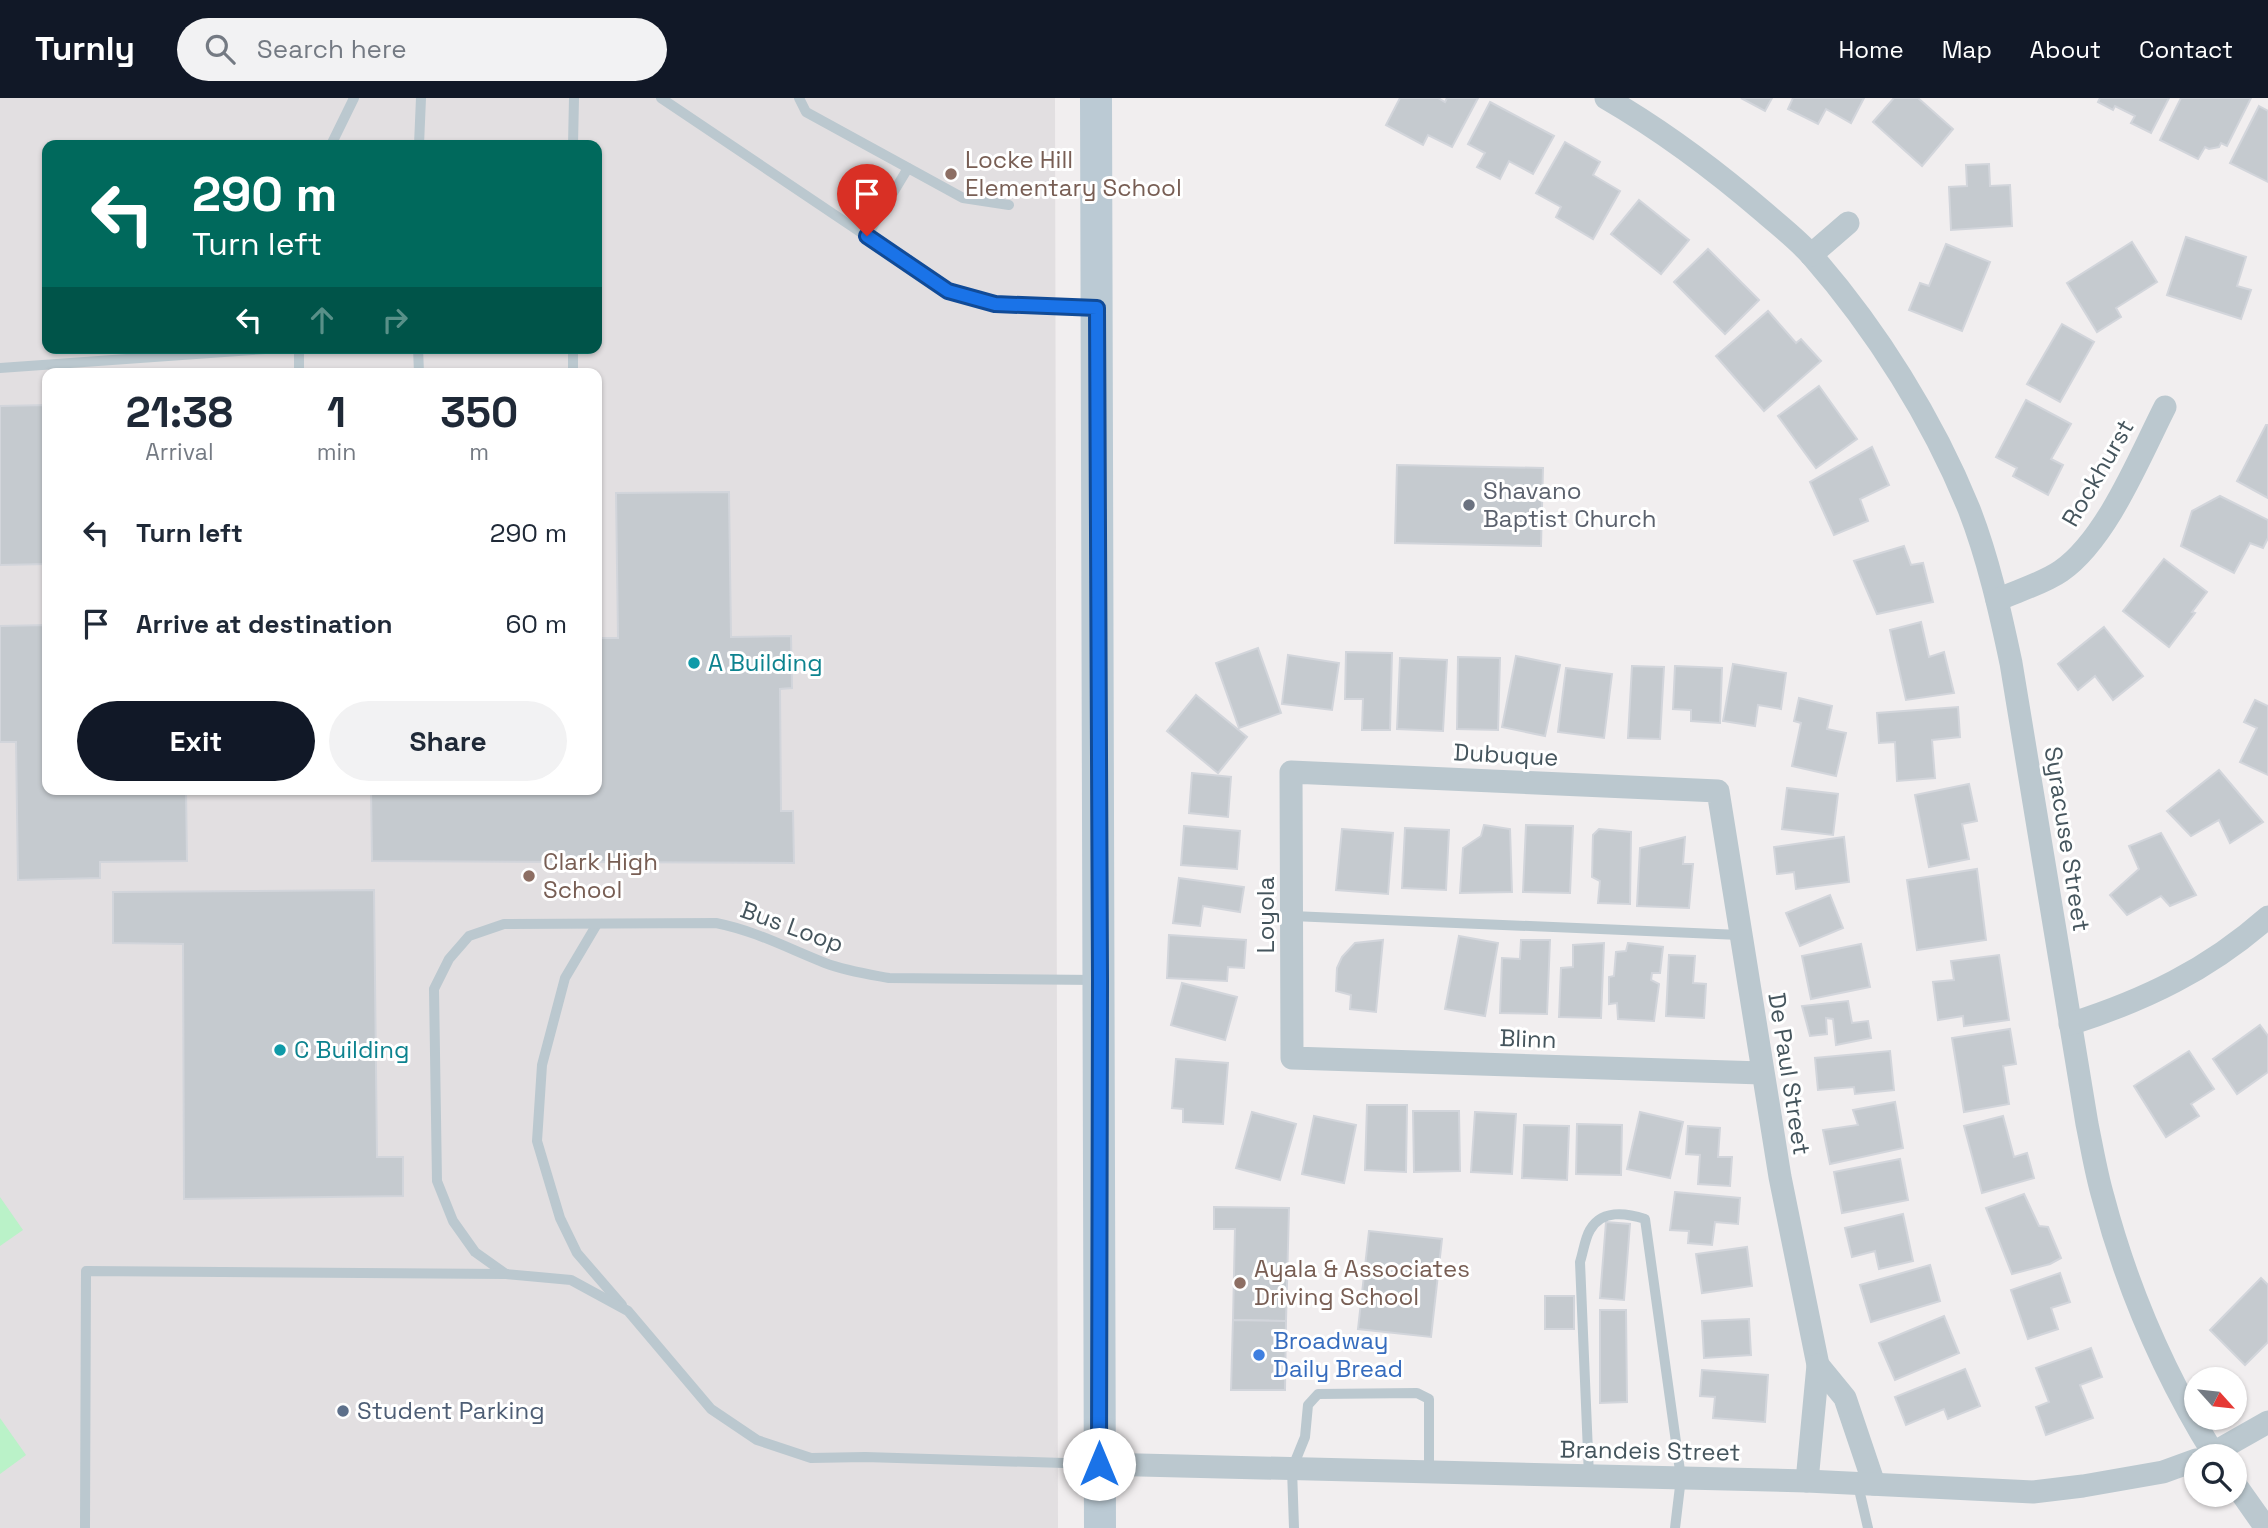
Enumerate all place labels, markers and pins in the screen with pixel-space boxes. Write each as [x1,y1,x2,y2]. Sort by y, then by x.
place label: Locke Hill Elementary School [965,144,1182,203]
pin [837,164,897,236]
marker: Locke Hill Elementary School [943,166,959,182]
place label: Shavano Baptist Church [1483,475,1656,534]
marker: Shavano Baptist Church [1461,497,1477,513]
place label: A Building [708,647,823,678]
marker: A Building [686,655,702,671]
place label: Clark High School [543,846,658,905]
marker: Clark High School [521,868,537,884]
place label: C Building [294,1034,409,1065]
marker: C Building [272,1042,288,1058]
place label: Ayala & Associates Driving School [1254,1253,1470,1312]
marker: Ayala & Associates Driving School [1232,1275,1248,1291]
place label: Broadway Daily Bread [1273,1325,1403,1384]
marker: Broadway Daily Bread [1251,1347,1267,1363]
place label: Student Parking [357,1395,545,1426]
marker: Student Parking [335,1403,351,1419]

